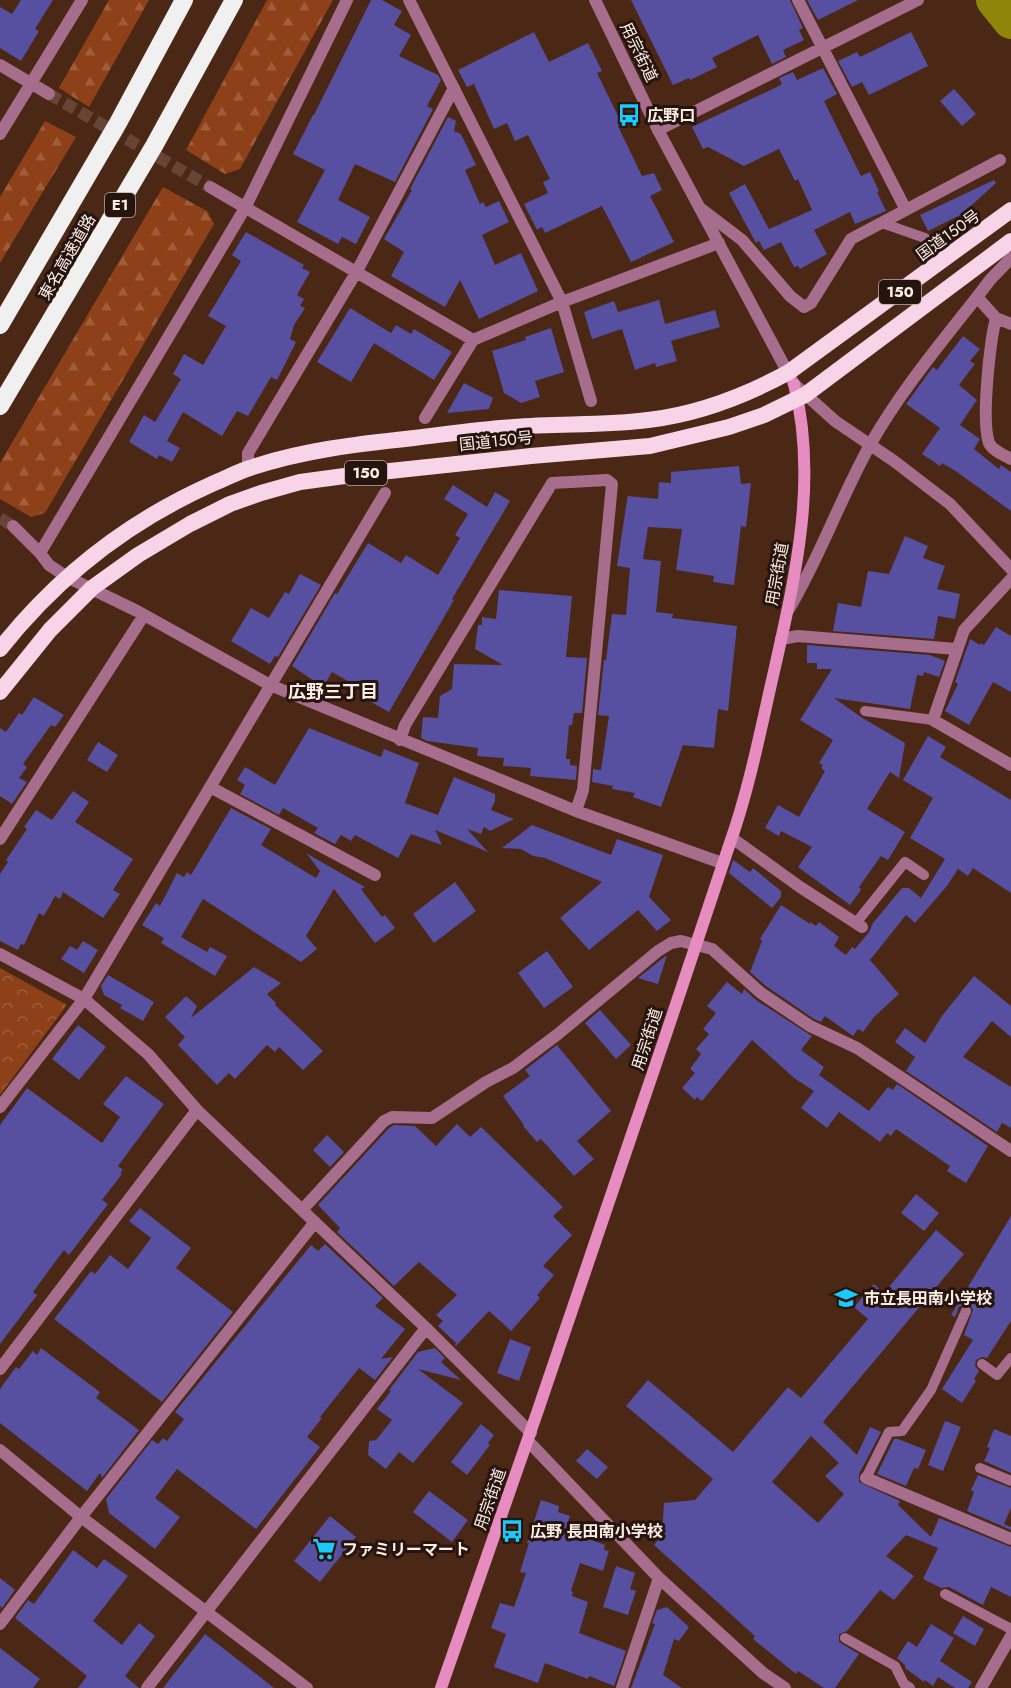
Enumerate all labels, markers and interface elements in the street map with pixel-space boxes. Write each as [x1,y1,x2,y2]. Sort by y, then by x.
street label: 用宗街道 [615,18,663,86]
bus stop icon: 広野口 [616,102,642,128]
place label: 広野口 [647,104,695,127]
road number: E1 [105,193,135,217]
street label: 国道150号 [911,204,985,266]
street label: 東名高速道路 [33,210,101,304]
road number: 150 [879,280,921,304]
street label: 国道150号 [458,426,534,456]
road number: 150 [345,461,387,485]
street label: 用宗街道 [760,540,794,608]
district label: 広野三丁目 [288,679,378,705]
street label: 用宗街道 [626,1005,668,1073]
school or university icon: 市立長田南小学校 [833,1285,859,1311]
place label: 市立長田南小学校 [864,1287,992,1310]
street label: 用宗街道 [469,1465,511,1533]
bus stop icon: 広野 長田南小学校 [499,1518,525,1544]
place label: 広野 長田南小学校 [530,1520,663,1543]
supermarket icon: ファミリーマート [311,1536,337,1562]
place label: ファミリーマート [342,1538,470,1561]

